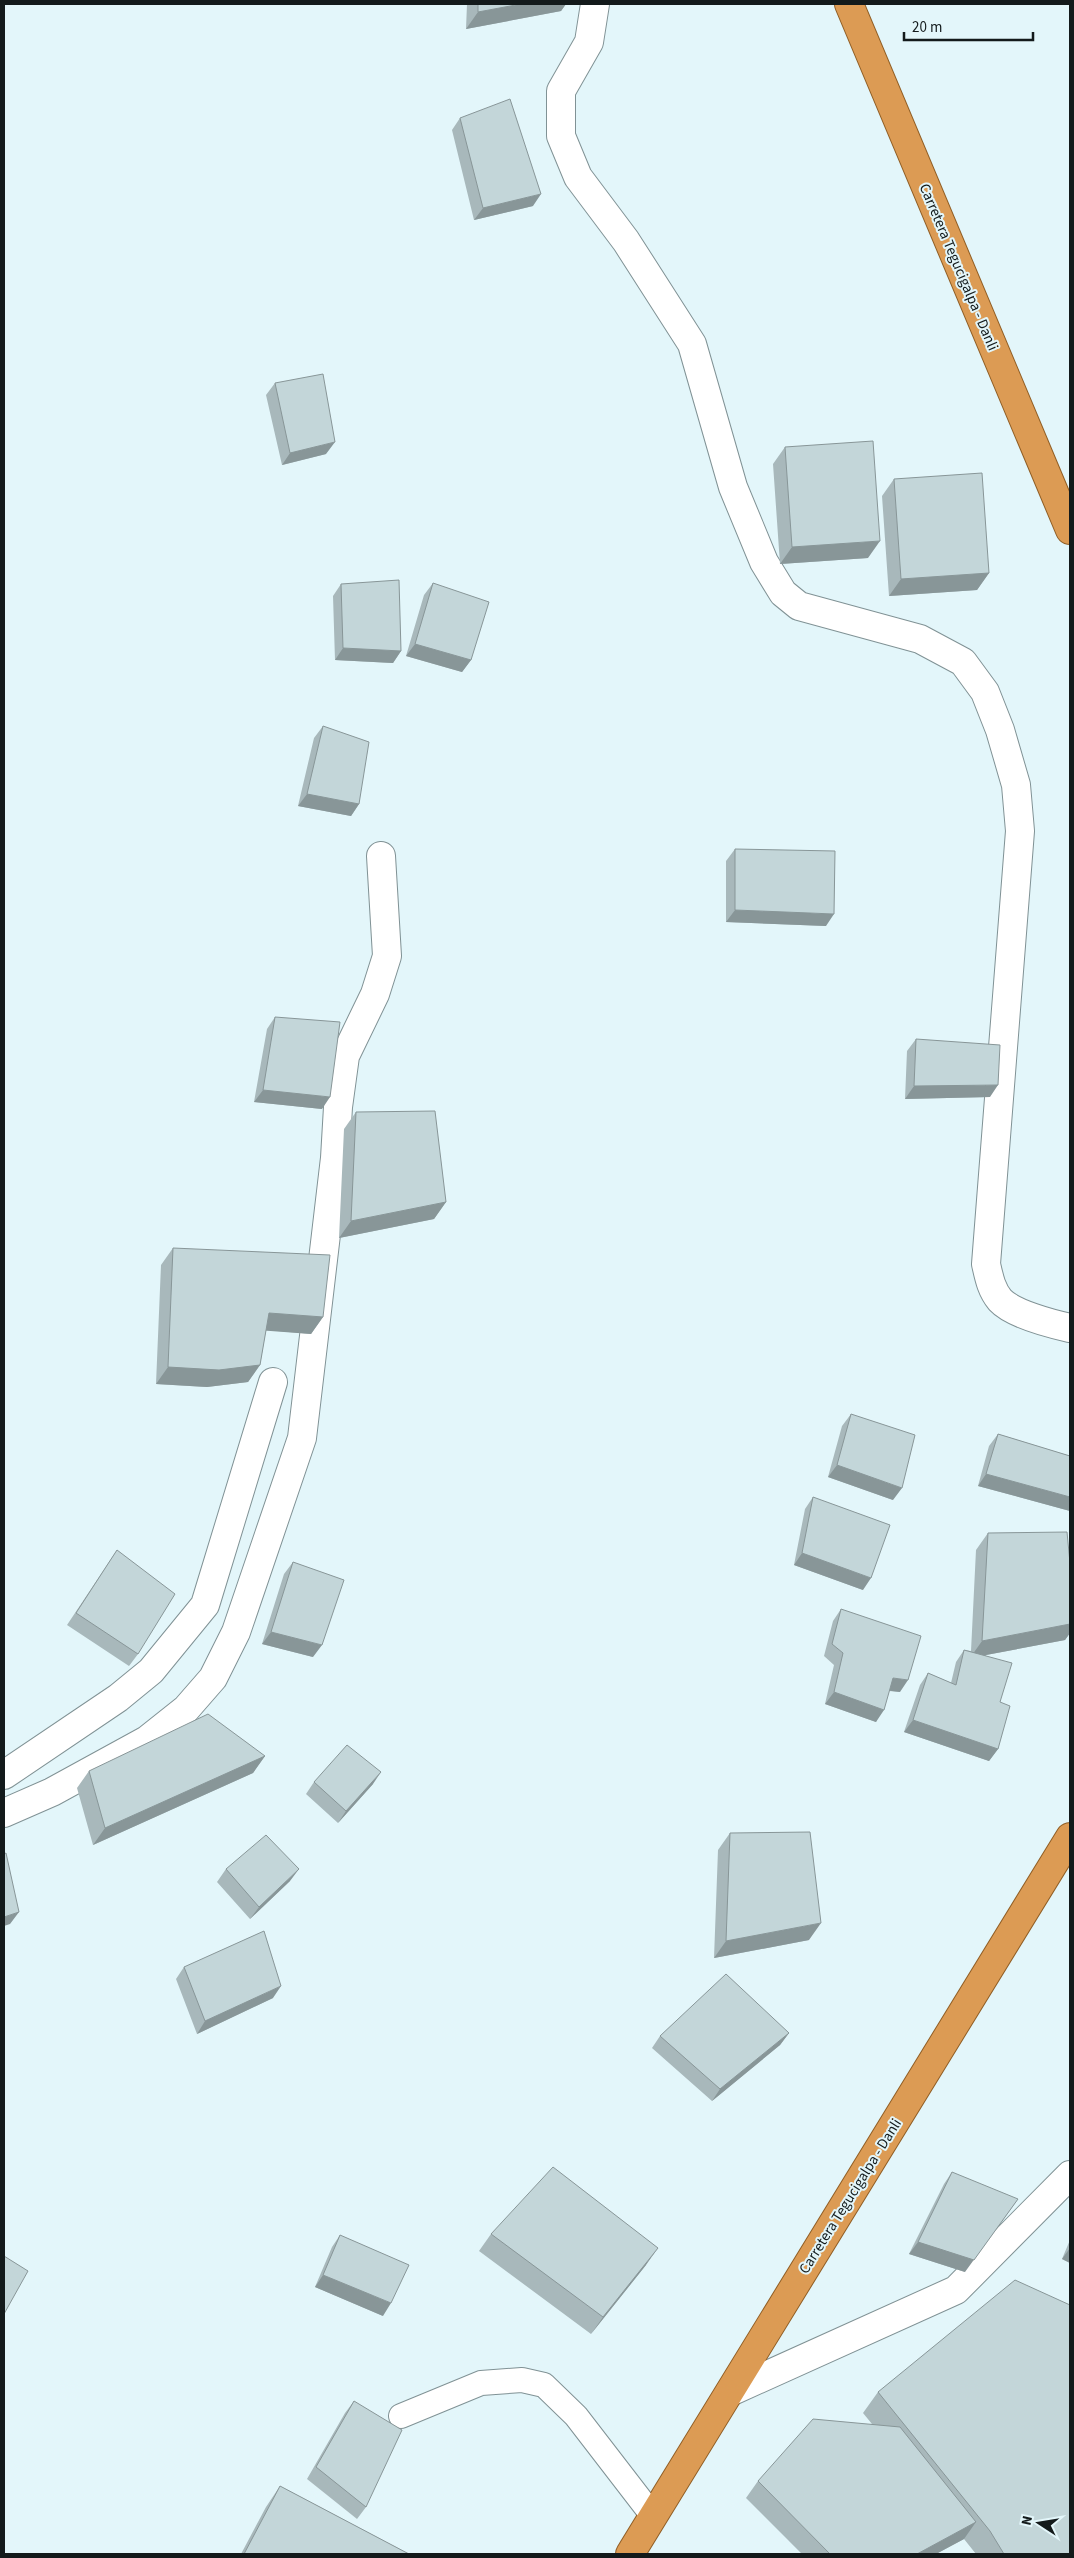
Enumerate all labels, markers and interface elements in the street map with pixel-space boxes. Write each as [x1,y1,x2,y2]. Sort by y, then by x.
scale bar [904,10,1033,42]
text: 20 m [912,17,942,38]
street label: Carretera Tegucigalpa - Danli [914,180,1003,354]
street label: Carretera Tegucigalpa - Danli [794,2115,907,2278]
north arrow [1014,2498,1064,2548]
text: N [1017,2514,1038,2527]

